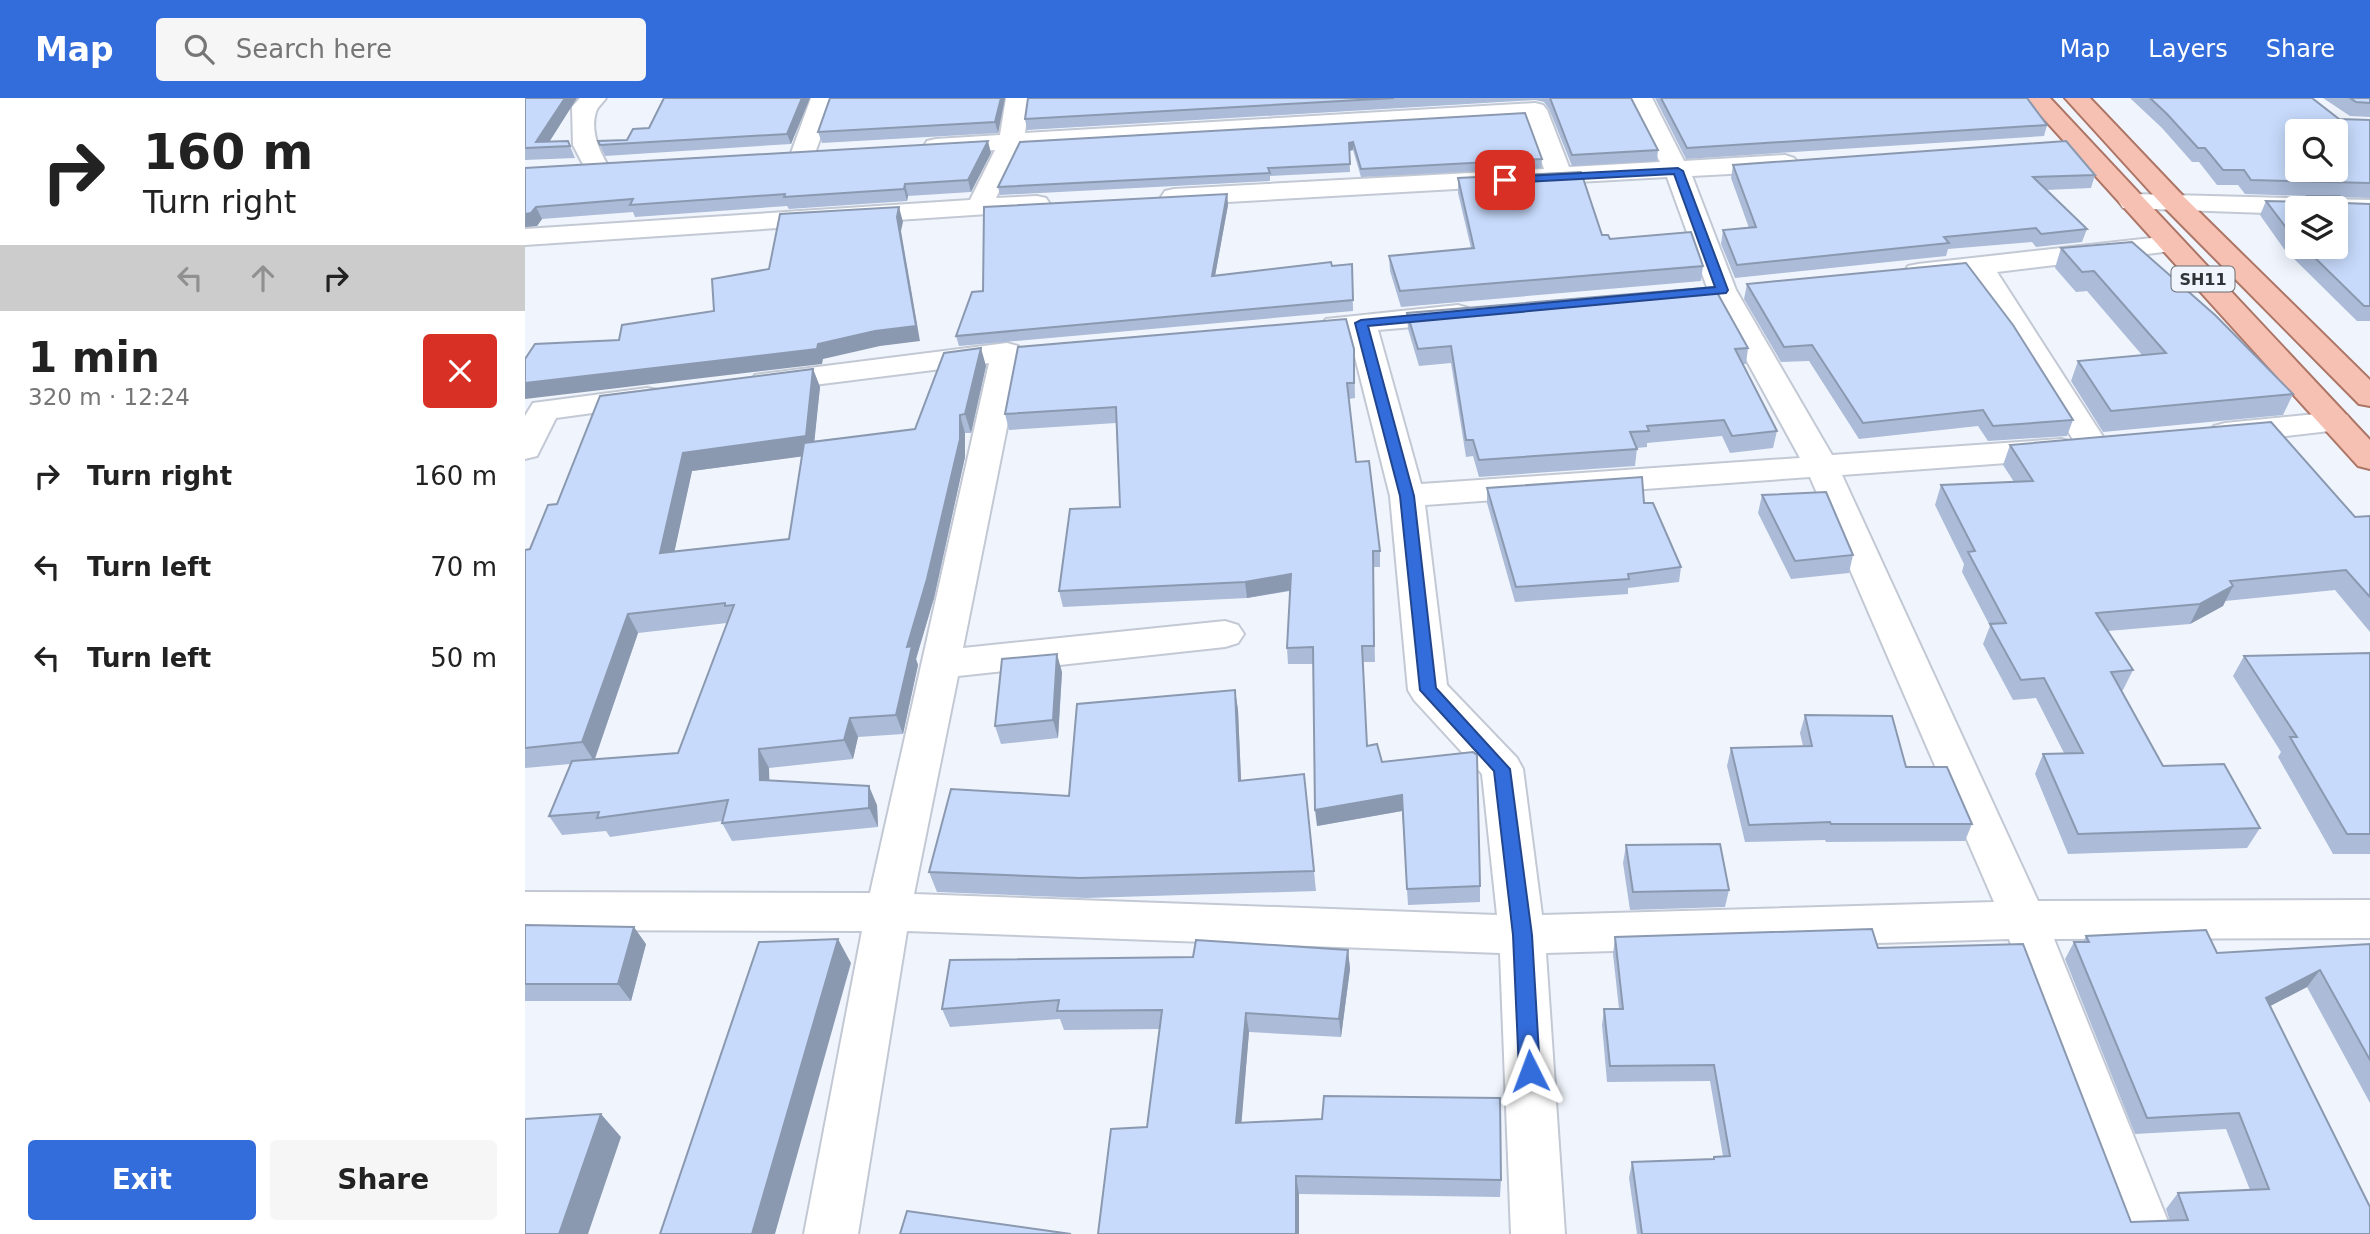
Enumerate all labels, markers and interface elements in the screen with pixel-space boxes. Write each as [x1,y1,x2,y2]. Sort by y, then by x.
search box [156,18,646,81]
text: Map [35,30,114,69]
icon: search [180,30,218,68]
text: Search here [236,34,392,64]
text: Map [2060,35,2110,63]
text: Layers [2148,35,2228,63]
text: Share [2266,35,2335,63]
map controls [2285,119,2348,259]
button: search [2285,119,2348,182]
text: 160 m [143,124,313,181]
icon: right [28,126,119,217]
pin [1475,150,1535,210]
icon: arrive [1486,161,1524,199]
text: Turn right [143,183,296,221]
button: layers [2285,196,2348,259]
icon: left [171,259,209,297]
icon: ahead [244,259,282,297]
icon: right [317,259,355,297]
road number: SH11 [2171,266,2235,292]
text: 1 min [28,333,160,382]
button: close [423,334,497,408]
text: 320 m · 12:24 [28,384,190,410]
icon: right [28,457,66,495]
text: Turn right [87,461,232,491]
text: 160 m [414,461,497,491]
icon: left [28,548,66,586]
text: Turn left [87,552,211,582]
text: 70 m [430,552,497,582]
icon: left [28,639,66,677]
text: Turn left [87,643,211,673]
text: 50 m [430,643,497,673]
position arrow [1493,1034,1567,1108]
button: Exit [28,1140,256,1220]
button: Share [270,1140,497,1220]

